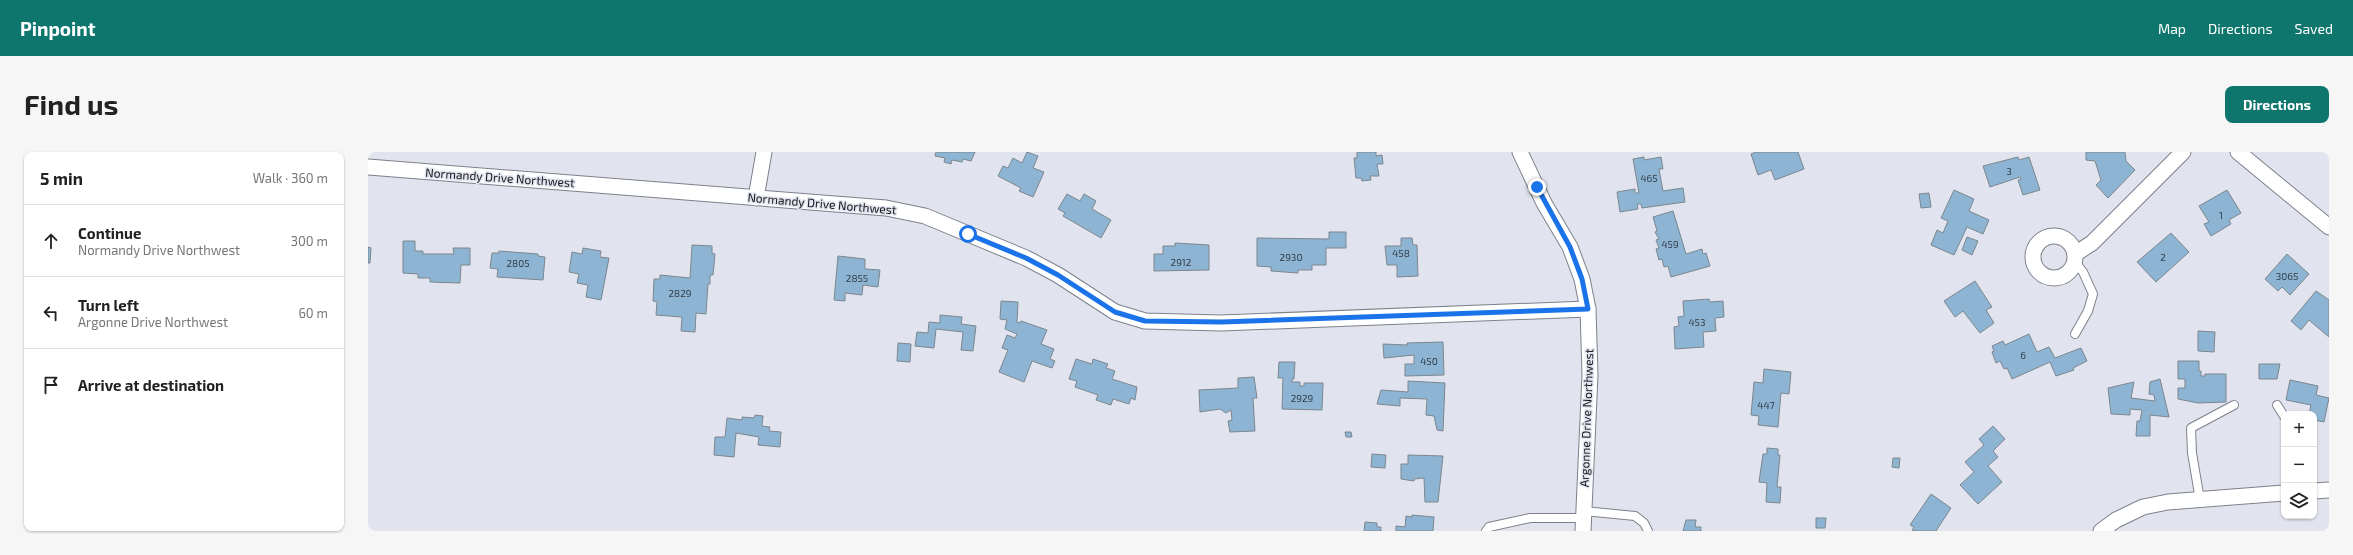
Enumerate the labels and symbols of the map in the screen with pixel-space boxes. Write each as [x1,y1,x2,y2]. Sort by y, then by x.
street label: Normandy Drive Northwest [425,165,576,189]
house number: 3 [2006,165,2012,177]
house number: 465 [1640,172,1658,184]
route end [1528,178,1546,196]
street label: Normandy Drive Northwest [747,190,898,217]
house number: 1 [2219,209,2223,221]
route start [959,225,977,243]
house number: 459 [1661,238,1679,250]
house number: 458 [1392,247,1410,259]
house number: 2930 [1280,251,1302,263]
house number: 2 [2160,251,2166,263]
house number: 2912 [1171,256,1192,268]
house number: 2805 [506,257,530,269]
house number: 3065 [2276,270,2298,282]
house number: 2855 [846,272,868,284]
house number: 2829 [668,287,692,299]
house number: 453 [1688,316,1706,328]
street label: Argonne Drive Northwest [1577,348,1595,487]
house number: 6 [2020,349,2026,361]
house number: 450 [1420,355,1438,367]
house number: 2929 [1291,392,1314,404]
house number: 447 [1757,399,1775,411]

